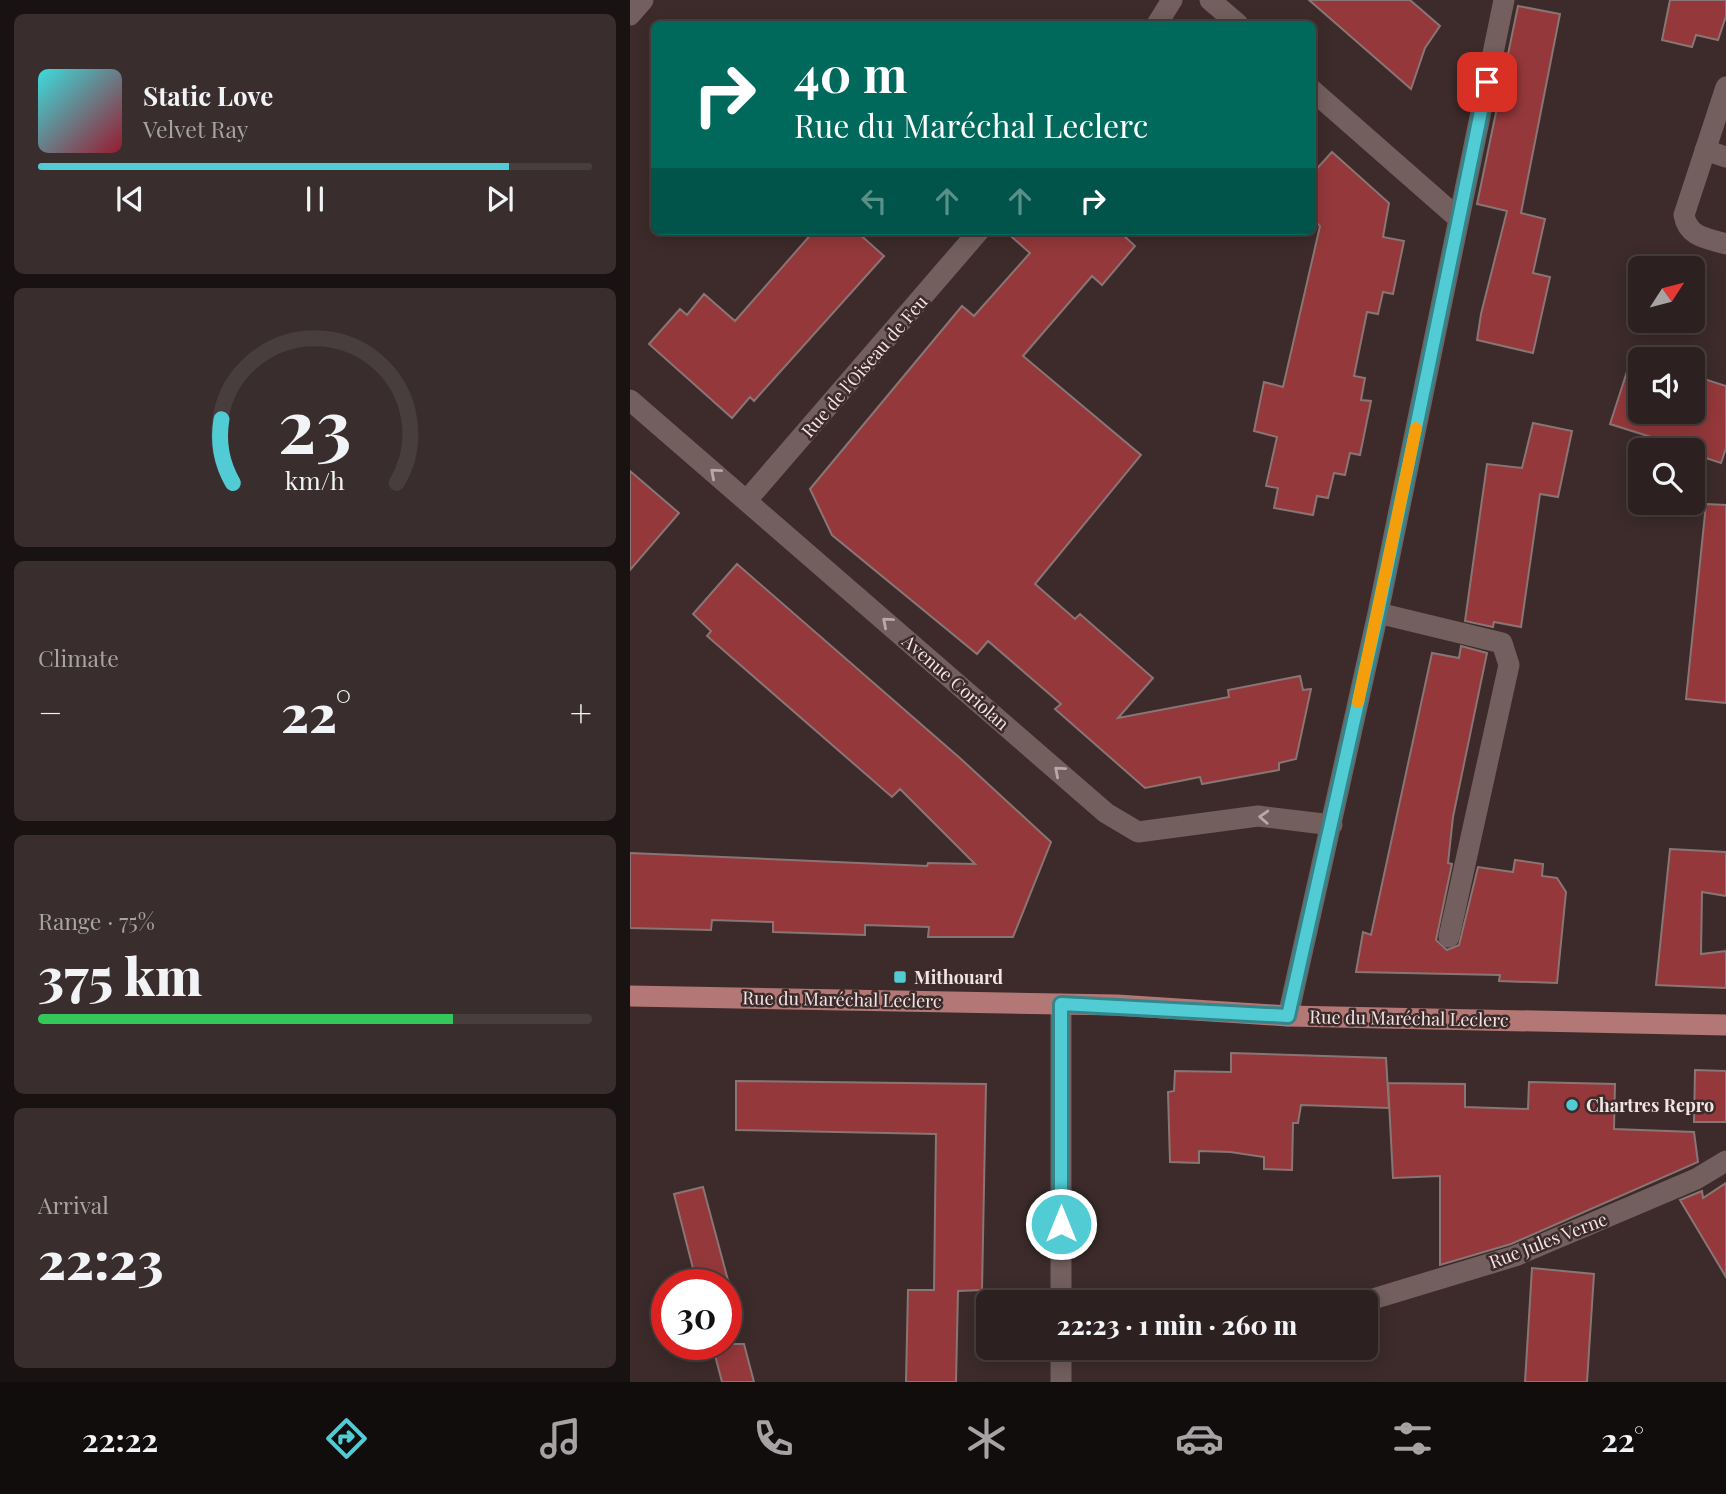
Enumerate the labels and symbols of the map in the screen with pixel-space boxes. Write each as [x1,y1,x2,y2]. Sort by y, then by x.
pin [1457,52,1517,112]
north arrow [1628,256,1704,332]
street label: Rue de l'Oiseau de Feu [796,289,933,442]
one-way arrow [711,469,724,481]
one-way arrow [882,618,895,630]
street label: Avenue Coriolan [897,628,1015,735]
one-way arrow [1054,767,1067,779]
one-way arrow [1258,810,1269,825]
place label: Mithouard [914,965,1003,989]
marker: Mithouard [892,969,908,985]
street label: Rue du Maréchal Leclerc [742,985,942,1013]
street label: Rue du Maréchal Leclerc [1309,1004,1509,1032]
place label: Chartres Repro [1586,1093,1714,1117]
marker: Chartres Repro [1564,1097,1580,1113]
position arrow [1024,1187,1098,1261]
street label: Rue Jules Verne [1485,1206,1611,1274]
speed limit sign: 30 [651,1269,742,1360]

